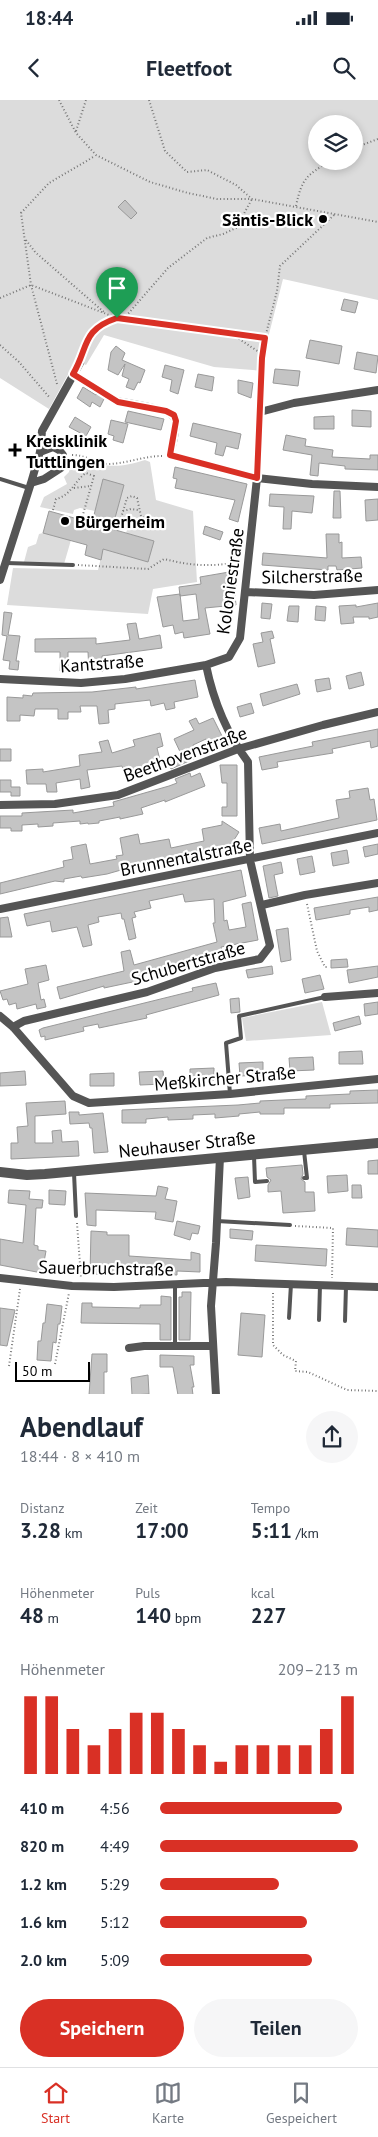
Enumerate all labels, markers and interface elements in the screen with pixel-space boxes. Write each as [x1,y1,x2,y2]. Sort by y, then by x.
text: 18:44 [25,6,73,30]
icon: back [20,54,48,82]
text: Fleetfoot [146,54,232,82]
icon: search [330,54,358,82]
map controls [308,115,363,170]
button: layers [308,115,363,170]
place label: Säntis-Blick [222,208,313,231]
marker: Säntis-Blick [317,213,329,225]
pin [96,267,138,318]
icon: arrive [103,274,131,302]
place label: Kreisklinik Tuttlingen [26,429,107,473]
marker: Kreisklinik Tuttlingen [8,443,22,457]
place label: Bürgerheim [75,510,165,533]
marker: Bürgerheim [59,515,71,527]
street label: Koloniestraße [211,526,249,636]
street label: Silcherstraße [261,564,363,588]
street label: Kantstraße [59,649,145,677]
street label: Beethovenstraße [120,721,250,787]
street label: Brunnentalstraße [118,833,254,881]
street label: Schubertstraße [128,936,248,990]
street label: Meßkircher Straße [153,1060,297,1096]
street label: Neuhauser Straße [117,1125,257,1163]
street label: Sauerbruchstraße [38,1255,174,1281]
scale bar [15,1360,90,1383]
text: 50 m [22,1362,52,1380]
text: Abendlauf [20,1408,143,1445]
button: share [306,1411,358,1463]
text: 18:44 · 8 × 410 m [20,1446,140,1466]
text: Distanz [20,1499,64,1517]
text: Zeit [135,1499,158,1517]
text: Tempo [251,1499,290,1517]
text: 3.28 [20,1517,61,1544]
text: 17:00 [135,1517,189,1544]
text: 5:11 [251,1517,292,1544]
text: km [61,1524,83,1542]
text: /km [292,1524,319,1542]
text: Höhenmeter [20,1584,94,1602]
text: Puls [135,1584,160,1602]
text: kcal [251,1584,275,1602]
text: 48 [20,1602,44,1629]
text: 140 [135,1602,171,1629]
text: 227 [251,1602,286,1629]
text: m [44,1609,59,1627]
text: bpm [171,1609,201,1627]
text: Höhenmeter [20,1659,105,1679]
text: 209–213 m [278,1659,358,1679]
text: 410 m [20,1798,64,1818]
text: 4:56 [100,1798,130,1818]
text: 820 m [20,1836,64,1856]
text: 4:49 [100,1836,130,1856]
text: 1.2 km [20,1874,67,1894]
text: 5:29 [100,1874,130,1894]
text: 1.6 km [20,1912,67,1932]
text: 5:12 [100,1912,130,1932]
text: 2.0 km [20,1950,67,1970]
text: 5:09 [100,1950,130,1970]
button: Speichern [20,1999,184,2057]
button: Teilen [194,1999,358,2057]
tab: Start [41,2079,70,2127]
tab: Karte [152,2079,184,2127]
tab: Gespeichert [266,2079,337,2127]

